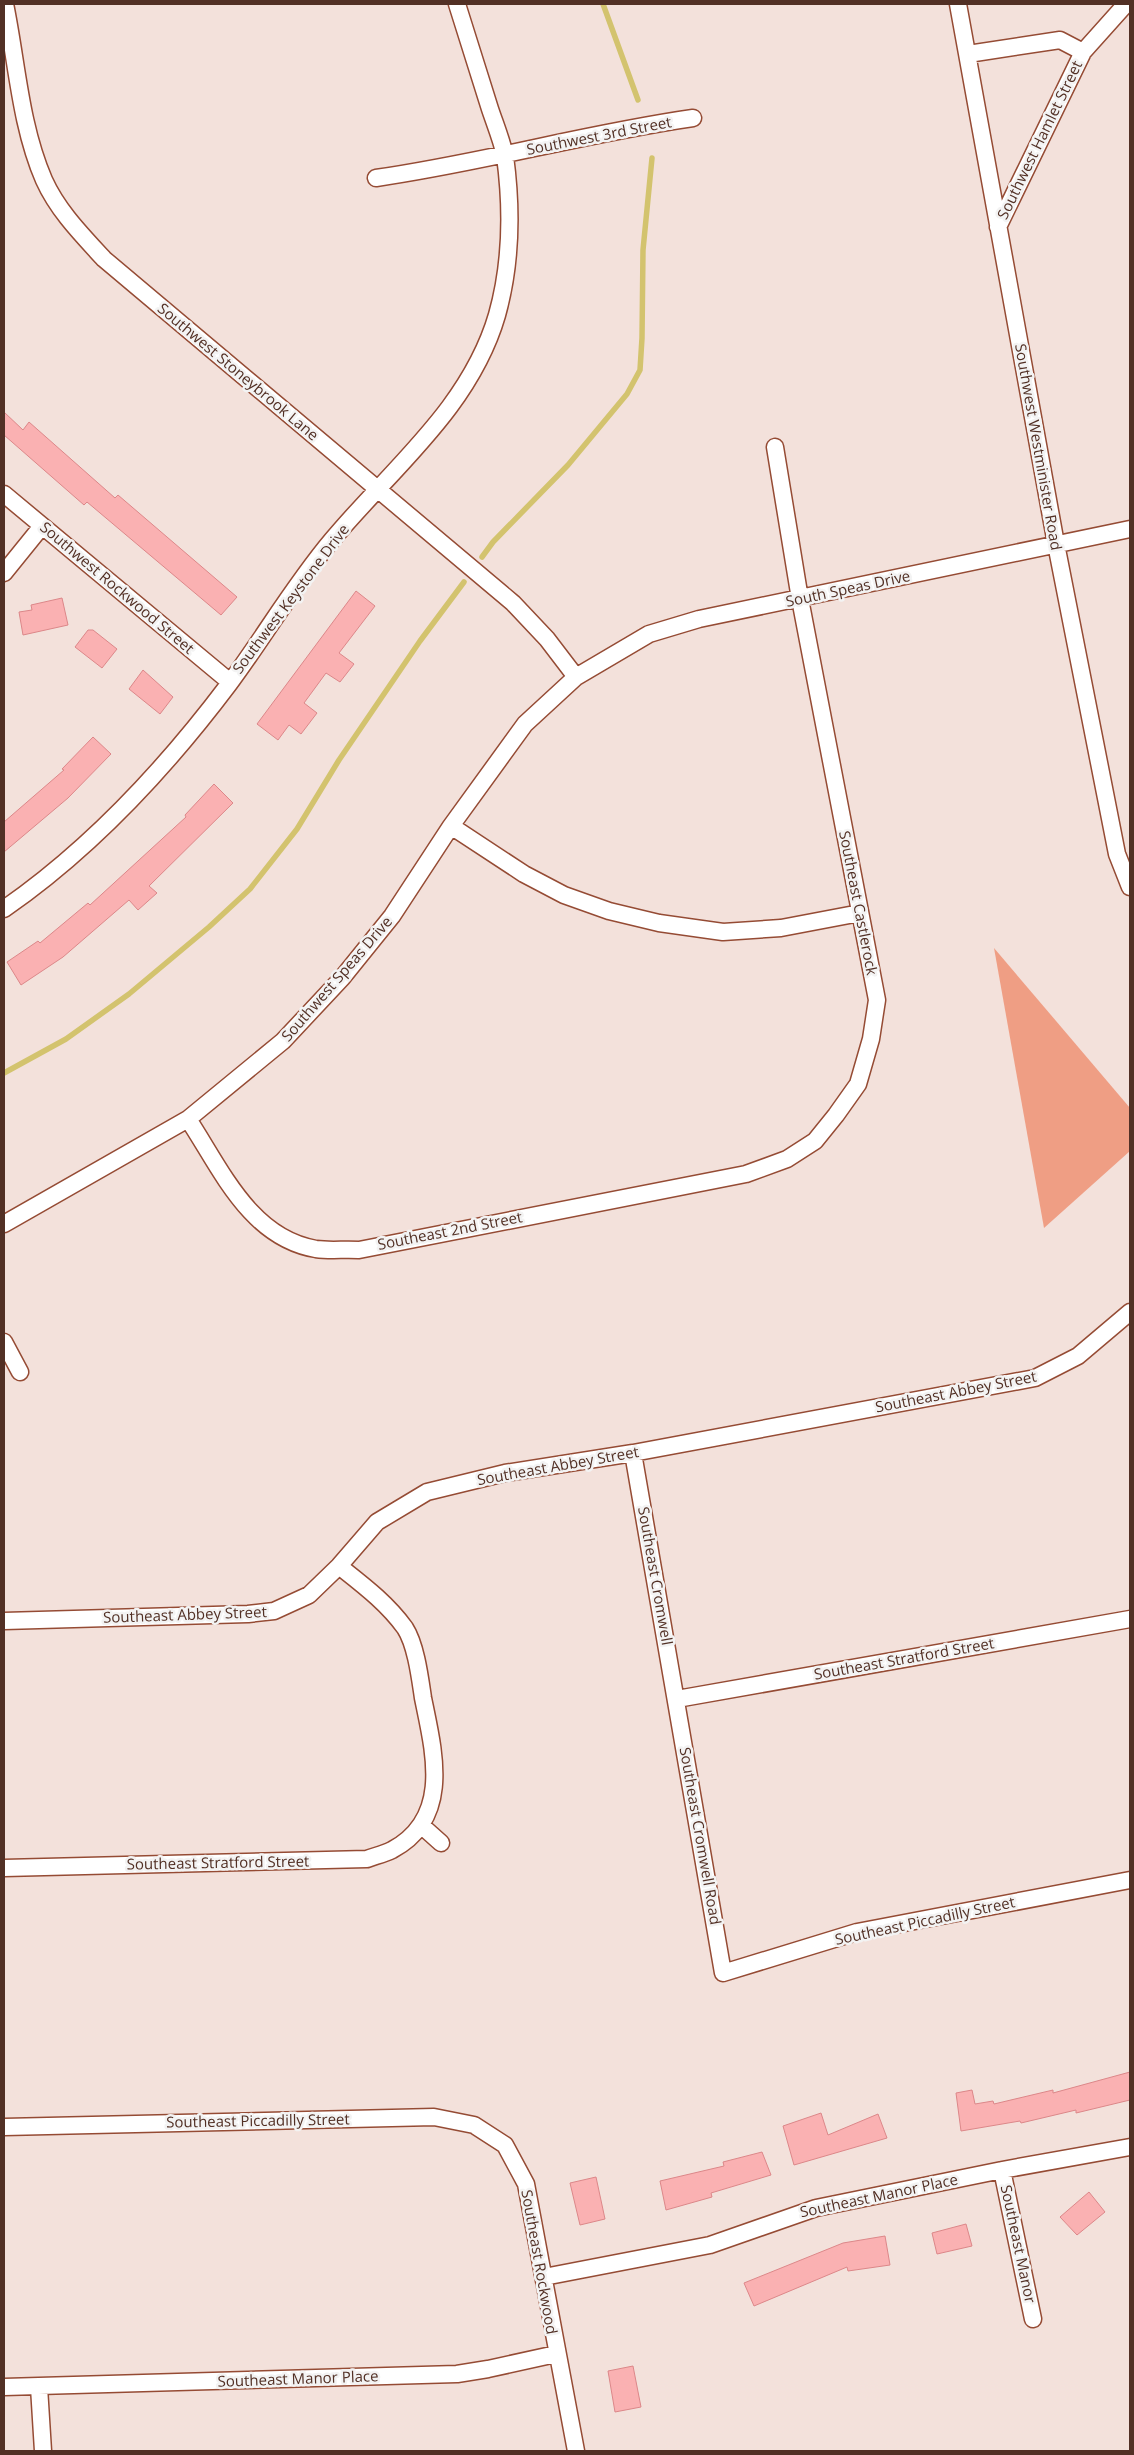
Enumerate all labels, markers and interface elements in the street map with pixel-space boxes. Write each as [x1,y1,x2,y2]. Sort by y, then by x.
street label: Southwest Hamlet Street [992,57,1086,222]
street label: Southwest 3rd Street [525,111,673,159]
street label: Southwest Stoneybrook Lane [154,298,323,444]
street label: Southwest Westminister Road [1011,342,1067,552]
street label: Southwest Rockwood Street [36,517,199,658]
street label: Southwest Keystone Drive [227,520,353,677]
street label: South Speas Drive [784,565,912,611]
street label: Southeast Castlerock [835,829,883,977]
street label: Southwest Speas Drive [276,912,396,1045]
street label: Southeast 2nd Street [376,1206,524,1254]
street label: Southeast Abbey Street [874,1366,1038,1416]
street label: Southeast Abbey Street [475,1441,640,1489]
street label: Southeast Cromwell [634,1505,678,1647]
street label: Southeast Abbey Street [103,1601,267,1627]
street label: Southeast Stratford Street [812,1632,996,1684]
street label: Southeast Cromwell Road [676,1745,726,1926]
street label: Southeast Stratford Street [126,1850,309,1874]
street label: Southeast Piccadilly Street [833,1891,1017,1949]
street label: Southeast Piccadilly Street [166,2108,350,2132]
street label: Southeast Manor Place [798,2169,960,2222]
street label: Southeast Manor [997,2183,1041,2305]
street label: Southeast Rockwood [517,2188,563,2336]
street label: Southeast Manor Place [217,2365,379,2391]

